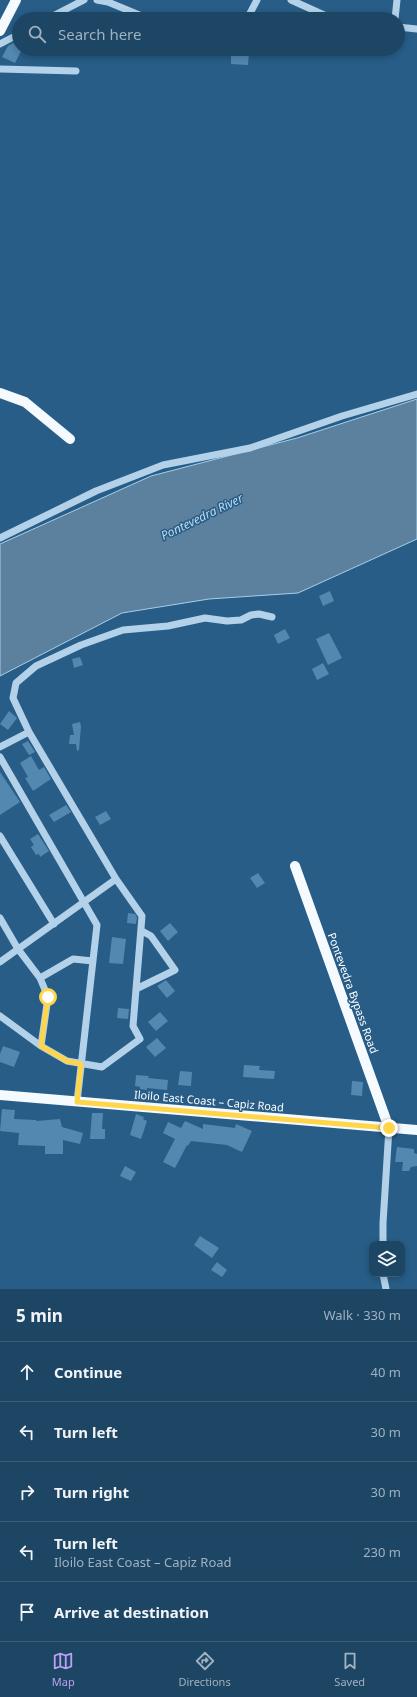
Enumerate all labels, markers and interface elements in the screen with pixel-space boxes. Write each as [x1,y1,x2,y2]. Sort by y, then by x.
search box [12,12,405,56]
icon: search [26,23,48,45]
text: Search here [58,24,141,44]
water label: Pontevedra River [158,489,247,544]
street label: Pontevedra Bypass Road [325,930,382,1055]
route start [39,988,57,1006]
street label: Iloilo East Coast – Capiz Road [134,1086,285,1115]
route end [380,1119,398,1137]
map controls [369,1241,405,1277]
button: layers [369,1241,405,1277]
text: 5 min [16,1304,63,1327]
text: Walk · 330 m [323,1306,401,1324]
icon: ahead [16,1361,38,1383]
text: Continue [54,1362,122,1382]
text: 40 m [371,1363,401,1381]
icon: left [16,1421,38,1443]
text: Turn left [54,1422,118,1442]
text: 30 m [371,1423,401,1441]
icon: right [16,1481,38,1503]
text: Turn right [54,1482,129,1502]
text: 30 m [371,1483,401,1501]
text: Turn left [54,1533,118,1553]
icon: left [16,1541,38,1563]
text: 230 m [363,1543,401,1561]
text: Iloilo East Coast – Capiz Road [54,1553,232,1571]
icon: arrive [16,1601,38,1623]
text: Arrive at destination [54,1602,209,1622]
tab: Map [52,1650,75,1689]
tab: Directions [178,1650,231,1689]
tab: Saved [334,1650,365,1689]

